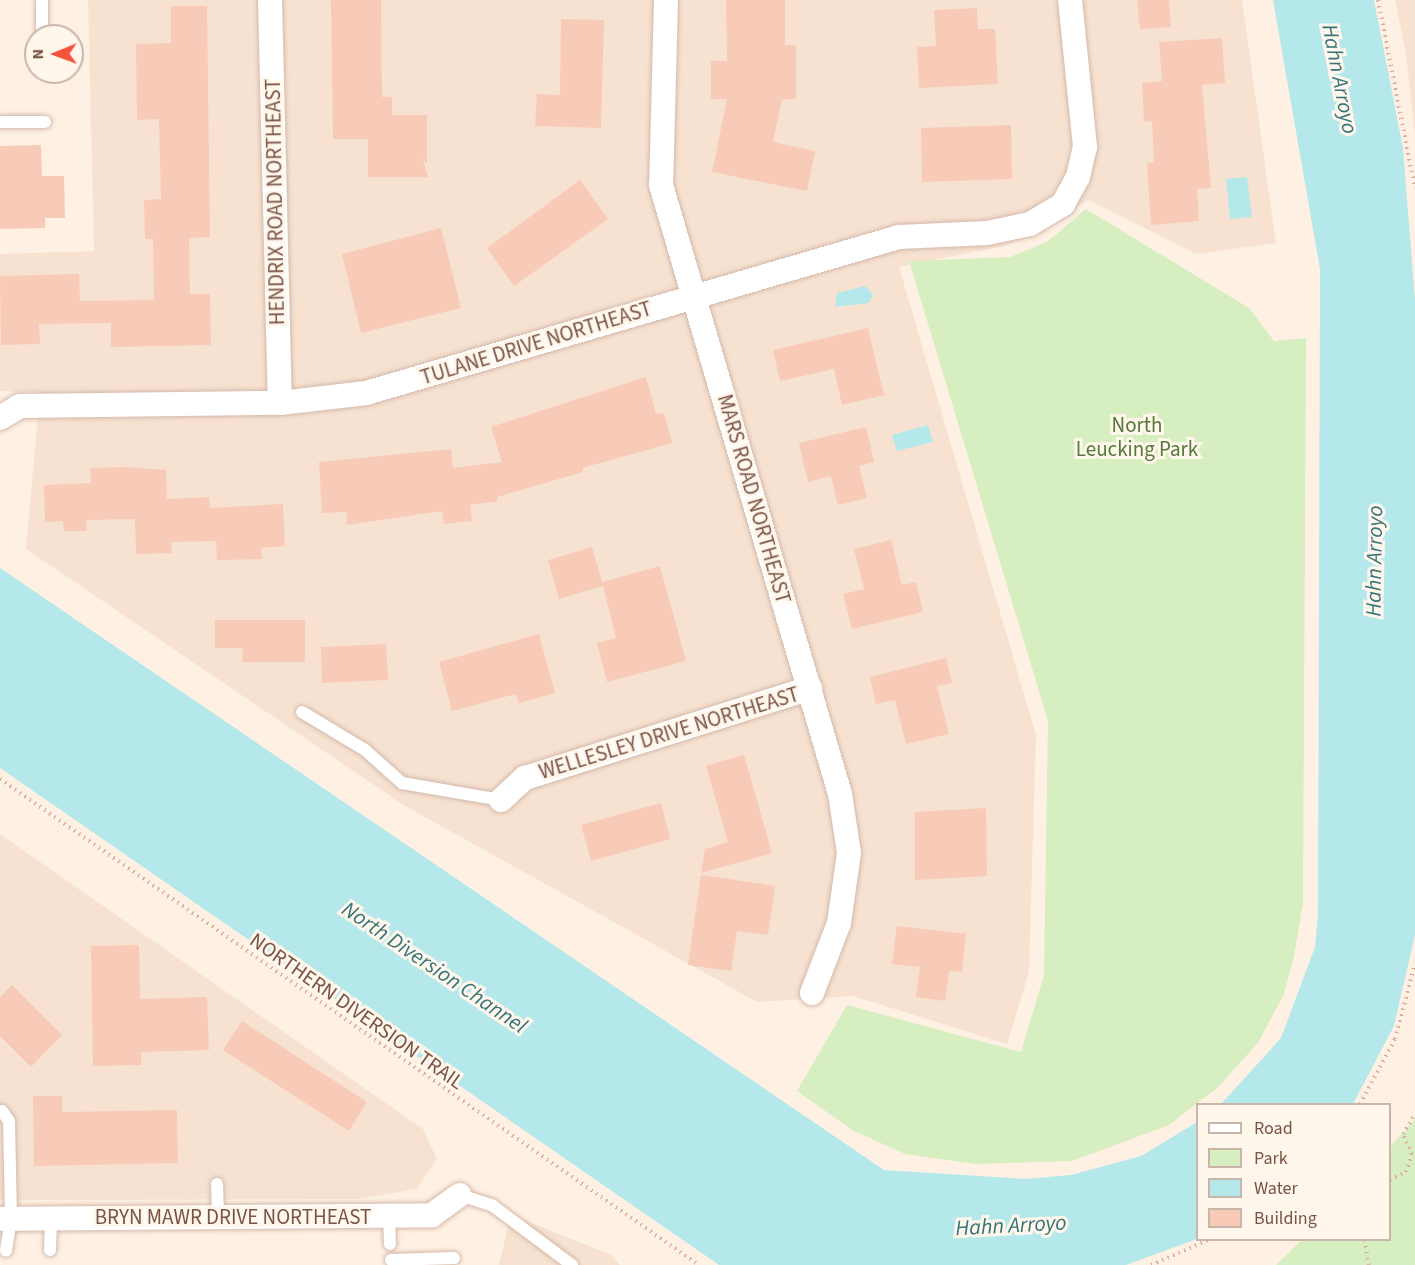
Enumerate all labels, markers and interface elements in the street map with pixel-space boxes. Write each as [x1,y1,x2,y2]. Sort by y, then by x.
water label: Hahn Arroyo [1315,22,1363,136]
north arrow [24,24,84,84]
text: N [27,49,49,60]
street label: HENDRIX ROAD NORTHEAST [260,79,290,325]
street label: TULANE DRIVE NORTHEAST [417,296,655,390]
street label: MARS ROAD NORTHEAST [712,391,796,607]
park label: North Leucking Park [1076,412,1198,462]
water label: Hahn Arroyo [1361,505,1389,617]
street label: WELLESLEY DRIVE NORTHEAST [536,681,802,785]
water label: North Diversion Channel [337,896,531,1040]
street label: NORTHERN DIVERSION TRAIL [245,927,469,1095]
legend [1196,1103,1391,1241]
text: Road [1254,1116,1293,1141]
text: Park [1254,1146,1288,1171]
text: Water [1254,1176,1298,1201]
street label: BRYN MAWR DRIVE NORTHEAST [95,1204,371,1230]
text: Building [1254,1206,1317,1231]
water label: Hahn Arroyo [955,1210,1067,1242]

